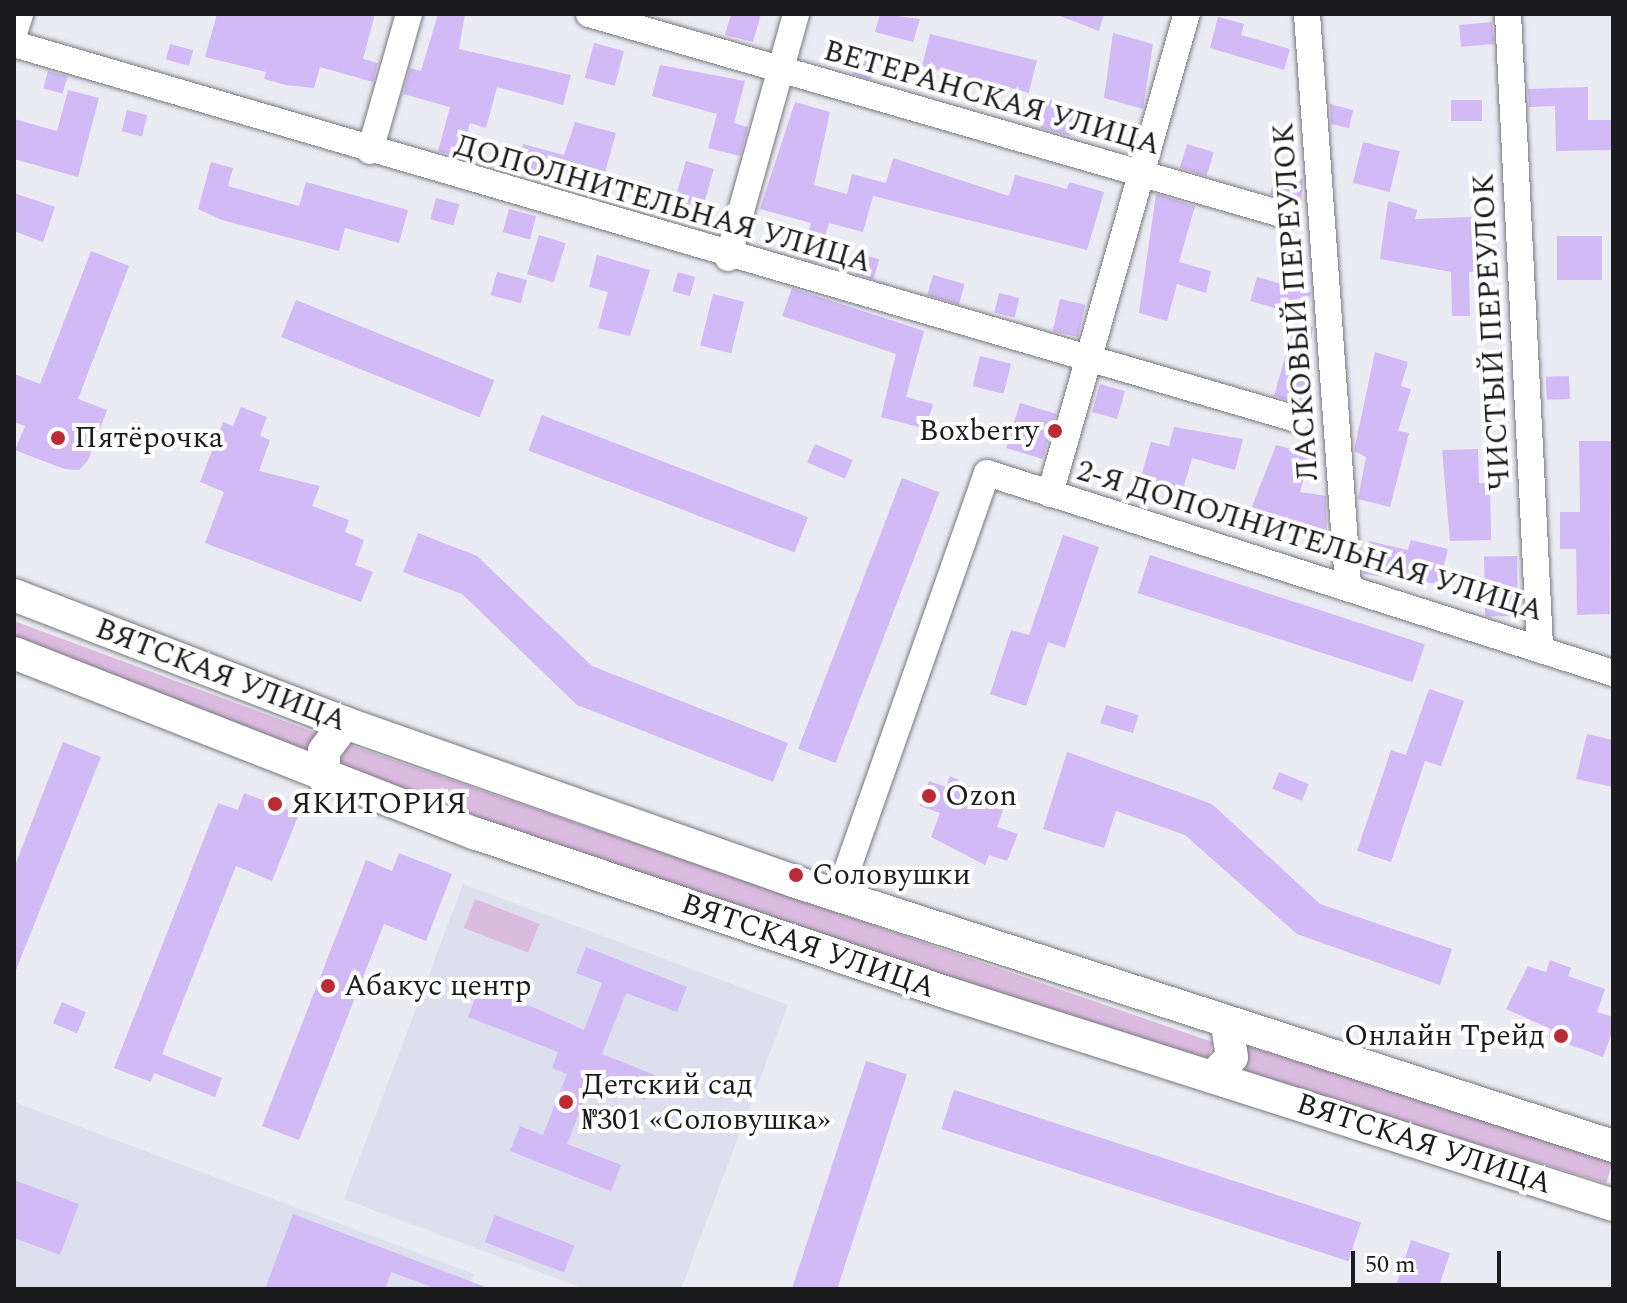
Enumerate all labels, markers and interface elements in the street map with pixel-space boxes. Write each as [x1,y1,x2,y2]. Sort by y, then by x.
street label: ВЕТЕРАНСКАЯ УЛИЦА [820,33,1164,163]
street label: ЛАСКОВЫЙ ПЕРЕУЛОК [1266,122,1326,482]
street label: ДОПОЛНИТЕЛЬНАЯ УЛИЦА [451,127,875,281]
street label: ЧИСТЫЙ ПЕРЕУЛОК [1466,172,1518,492]
place label: Boxberry [919,413,1039,449]
place label: Пятёрочка [74,420,223,456]
marker: Boxberry [1046,422,1064,440]
marker: Пятёрочка [49,429,67,447]
street label: 2-Я ДОПОЛНИТЕЛЬНАЯ УЛИЦА [1072,453,1548,629]
street label: ВЯТСКАЯ УЛИЦА [90,611,352,739]
place label: Ozon [945,778,1017,814]
place label: ЯКИТОРИЯ [291,786,467,822]
marker: Ozon [920,787,938,805]
marker: ЯКИТОРИЯ [266,795,284,813]
place label: Соловушки [812,857,971,893]
marker: Соловушки [787,866,805,884]
street label: ВЯТСКАЯ УЛИЦА [676,886,940,1006]
place label: Абакус центр [344,968,532,1004]
marker: Абакус центр [319,977,337,995]
place label: Онлайн Трейд [1344,1018,1545,1054]
marker: Онлайн Трейд [1552,1027,1570,1045]
place label: Детский сад №301 «Соловушка» [582,1067,830,1138]
street label: ВЯТСКАЯ УЛИЦА [1292,1086,1556,1202]
marker: Детский сад №301 «Соловушка» [557,1093,575,1111]
scale bar [1355,1235,1505,1285]
text: 50 m [1365,1247,1416,1283]

